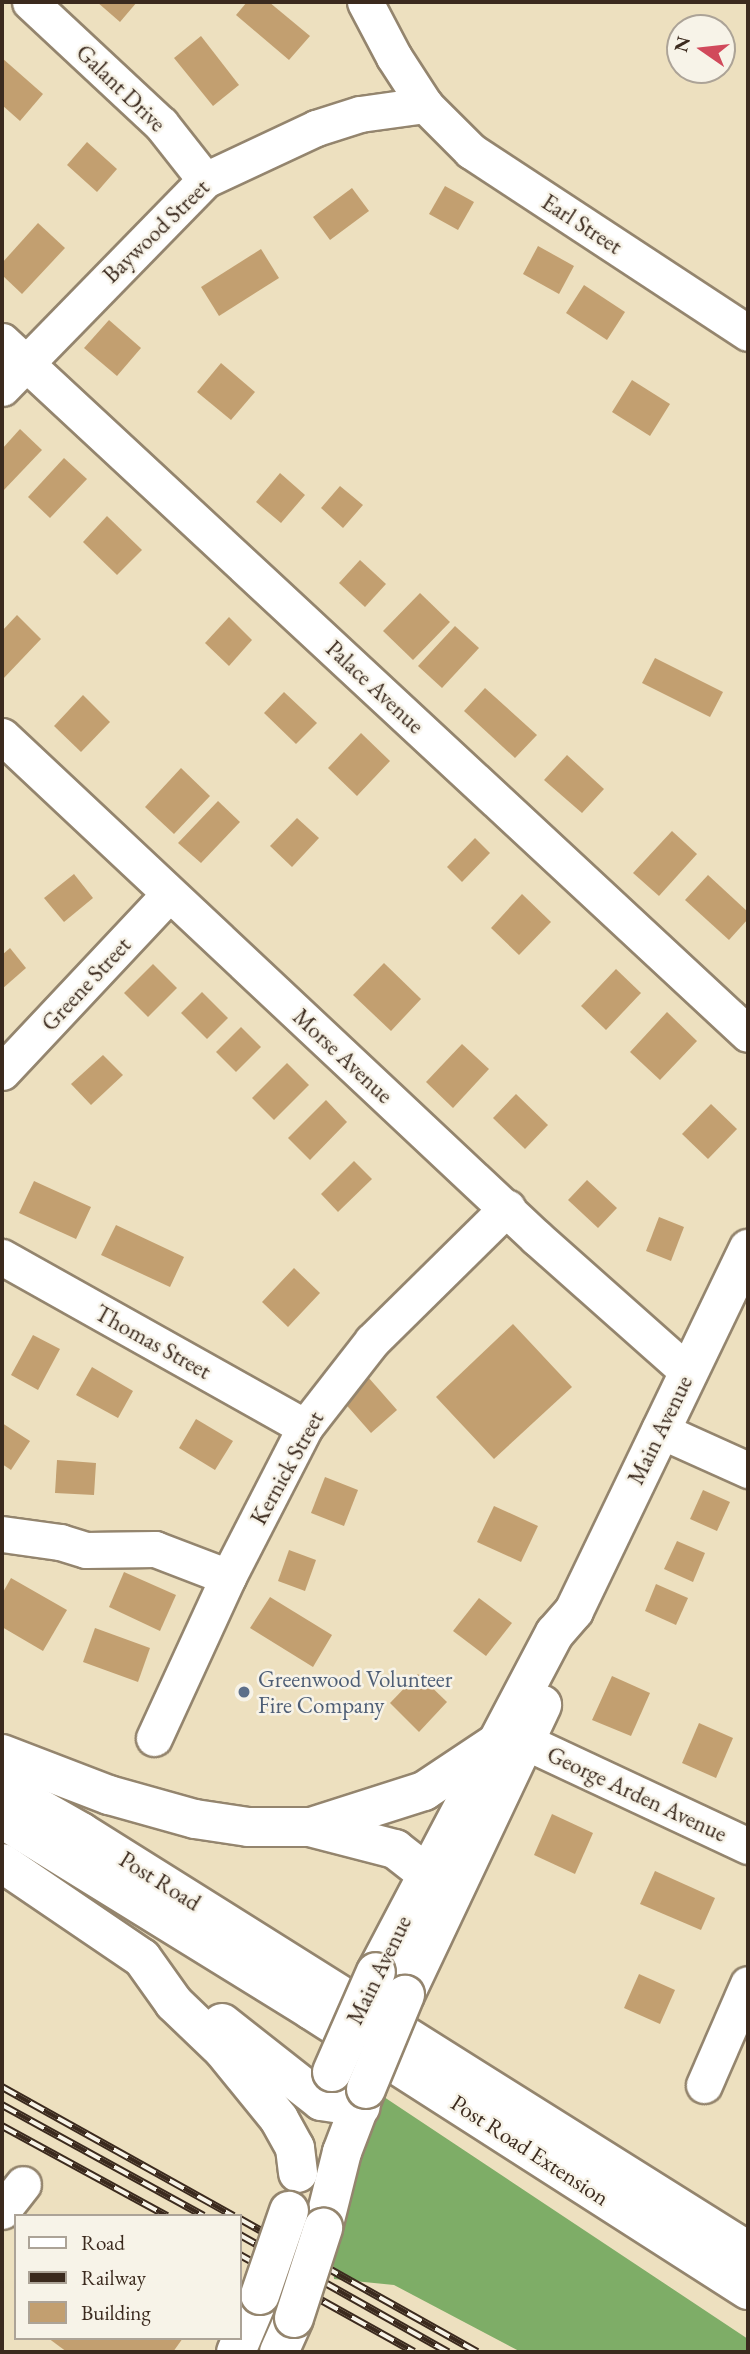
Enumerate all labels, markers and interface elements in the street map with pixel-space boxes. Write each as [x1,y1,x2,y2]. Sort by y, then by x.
north arrow [666,14,736,84]
text: N [668,34,696,55]
street label: Galant Drive [71,39,171,137]
street label: Baywood Street [97,173,215,289]
street label: Earl Street [537,188,627,260]
street label: Palace Avenue [320,635,430,739]
street label: Greene Street [36,931,136,1037]
street label: Morse Avenue [287,1003,399,1109]
street label: Thomas Street [90,1299,216,1385]
street label: Main Avenue [622,1371,698,1489]
street label: Kernick Street [245,1406,329,1530]
place label: Greenwood Volunteer Fire Company [258,1665,453,1719]
marker: Greenwood Volunteer Fire Company [236,1684,252,1700]
street label: George Arden Avenue [543,1740,731,1848]
street label: Post Road [114,1845,206,1917]
street label: Main Avenue [341,1911,417,2029]
street label: Post Road Extension [446,2089,614,2211]
legend [14,2214,242,2340]
text: Road [81,2229,125,2256]
text: Railway [81,2264,146,2291]
text: Building [81,2299,151,2326]

